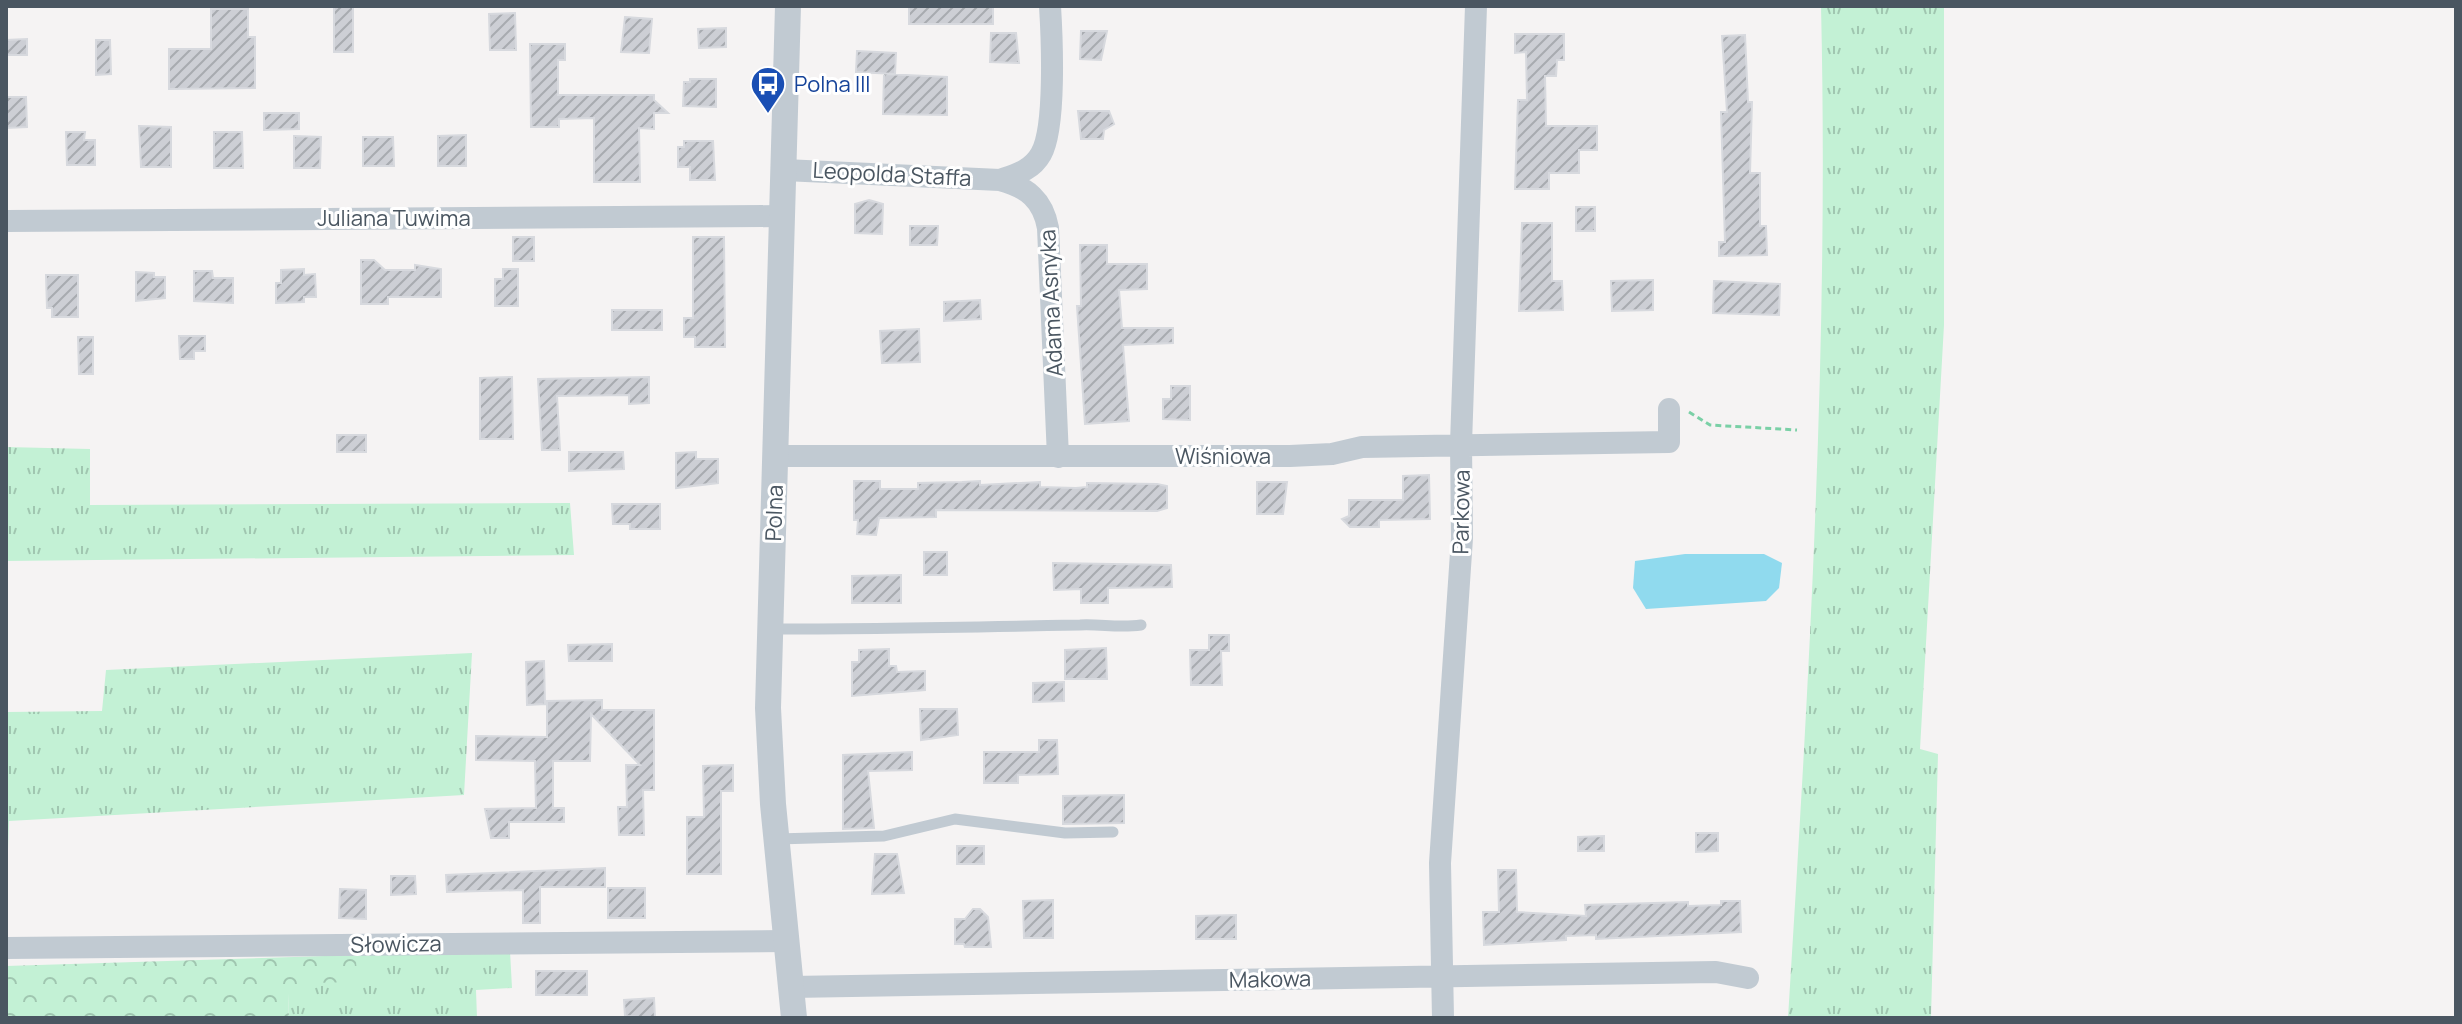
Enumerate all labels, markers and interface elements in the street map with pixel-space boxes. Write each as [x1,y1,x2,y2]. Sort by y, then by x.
bus stop icon: Polna III [749,65,787,115]
place label: Polna III [794,69,870,99]
street label: Leopolda Staffa [812,155,972,193]
street label: Juliana Tuwima [317,203,471,233]
street label: Adama Asnyka [1032,229,1070,377]
street label: Wiśniowa [1175,441,1271,471]
street label: Parkowa [1445,469,1477,555]
street label: Polna [758,484,790,542]
street label: Słowicza [350,928,442,960]
street label: Makowa [1229,963,1311,995]

